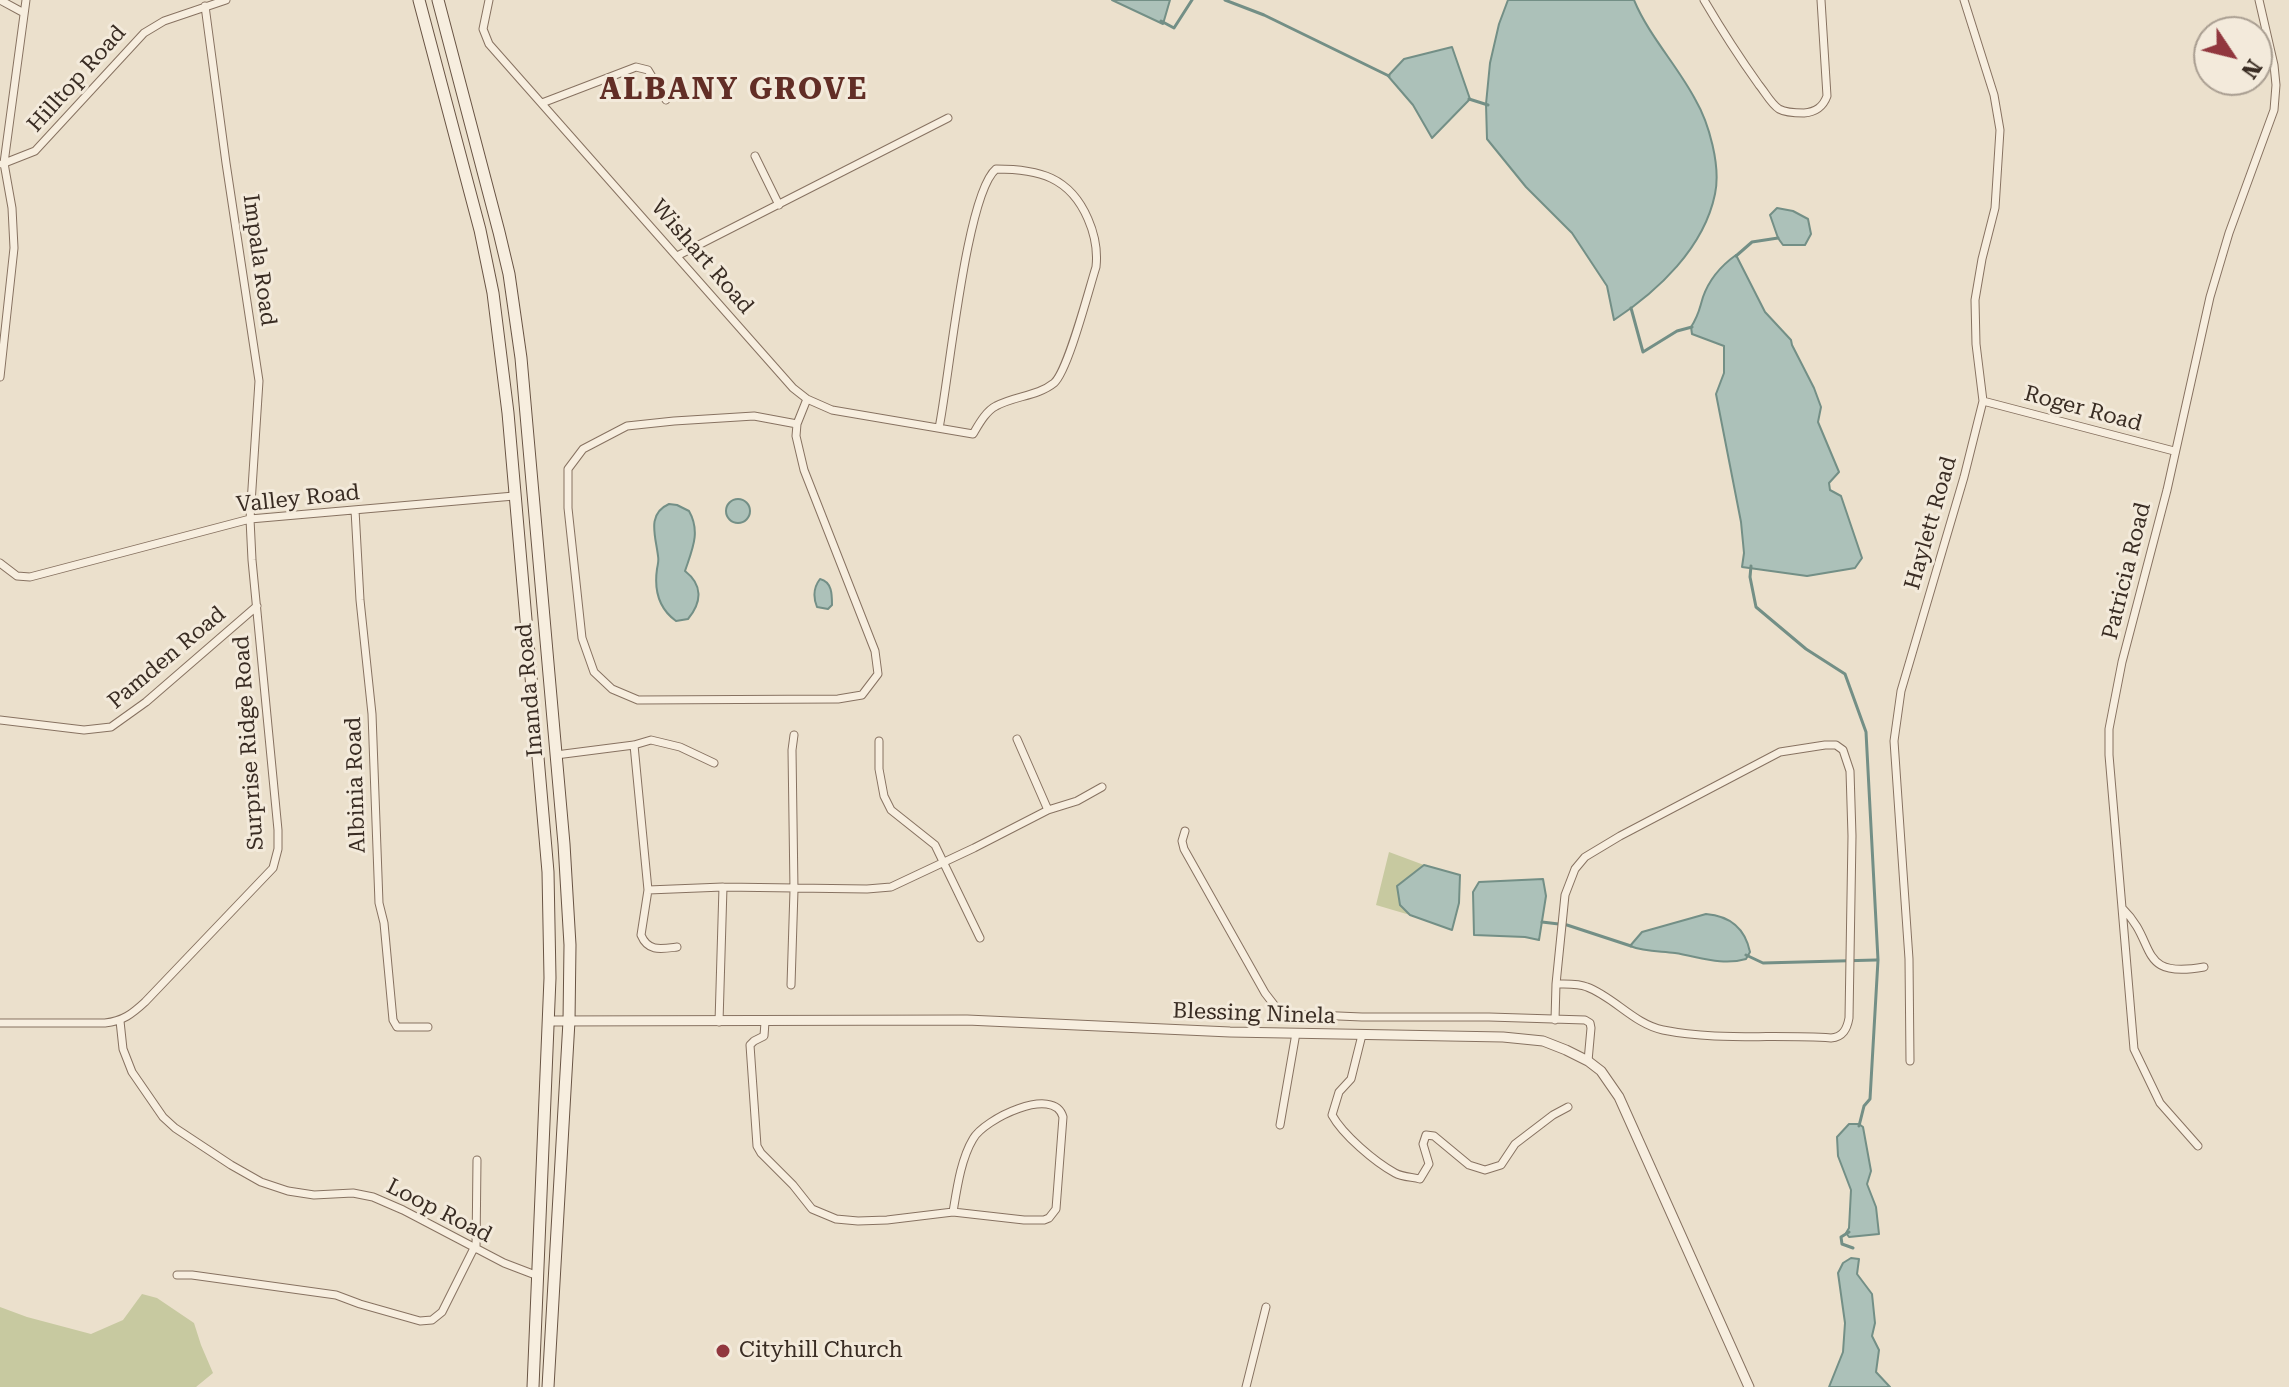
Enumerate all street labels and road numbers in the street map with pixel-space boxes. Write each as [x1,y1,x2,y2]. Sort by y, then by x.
street label: Hilltop Road [22,20,132,138]
street label: Impala Road [237,192,281,328]
street label: Wishart Road [645,194,759,320]
street label: Roger Road [2021,381,2145,437]
street label: Haylett Road [1899,453,1963,593]
street label: Valley Road [235,479,361,519]
street label: Patricia Road [2097,500,2157,642]
street label: Pamden Road [103,601,231,715]
street label: Inanda Road [511,622,549,758]
street label: Surprise Ridge Road [228,635,270,851]
street label: Albinia Road [340,716,372,854]
street label: Blessing Ninela [1172,998,1336,1030]
street label: Loop Road [382,1173,496,1249]

